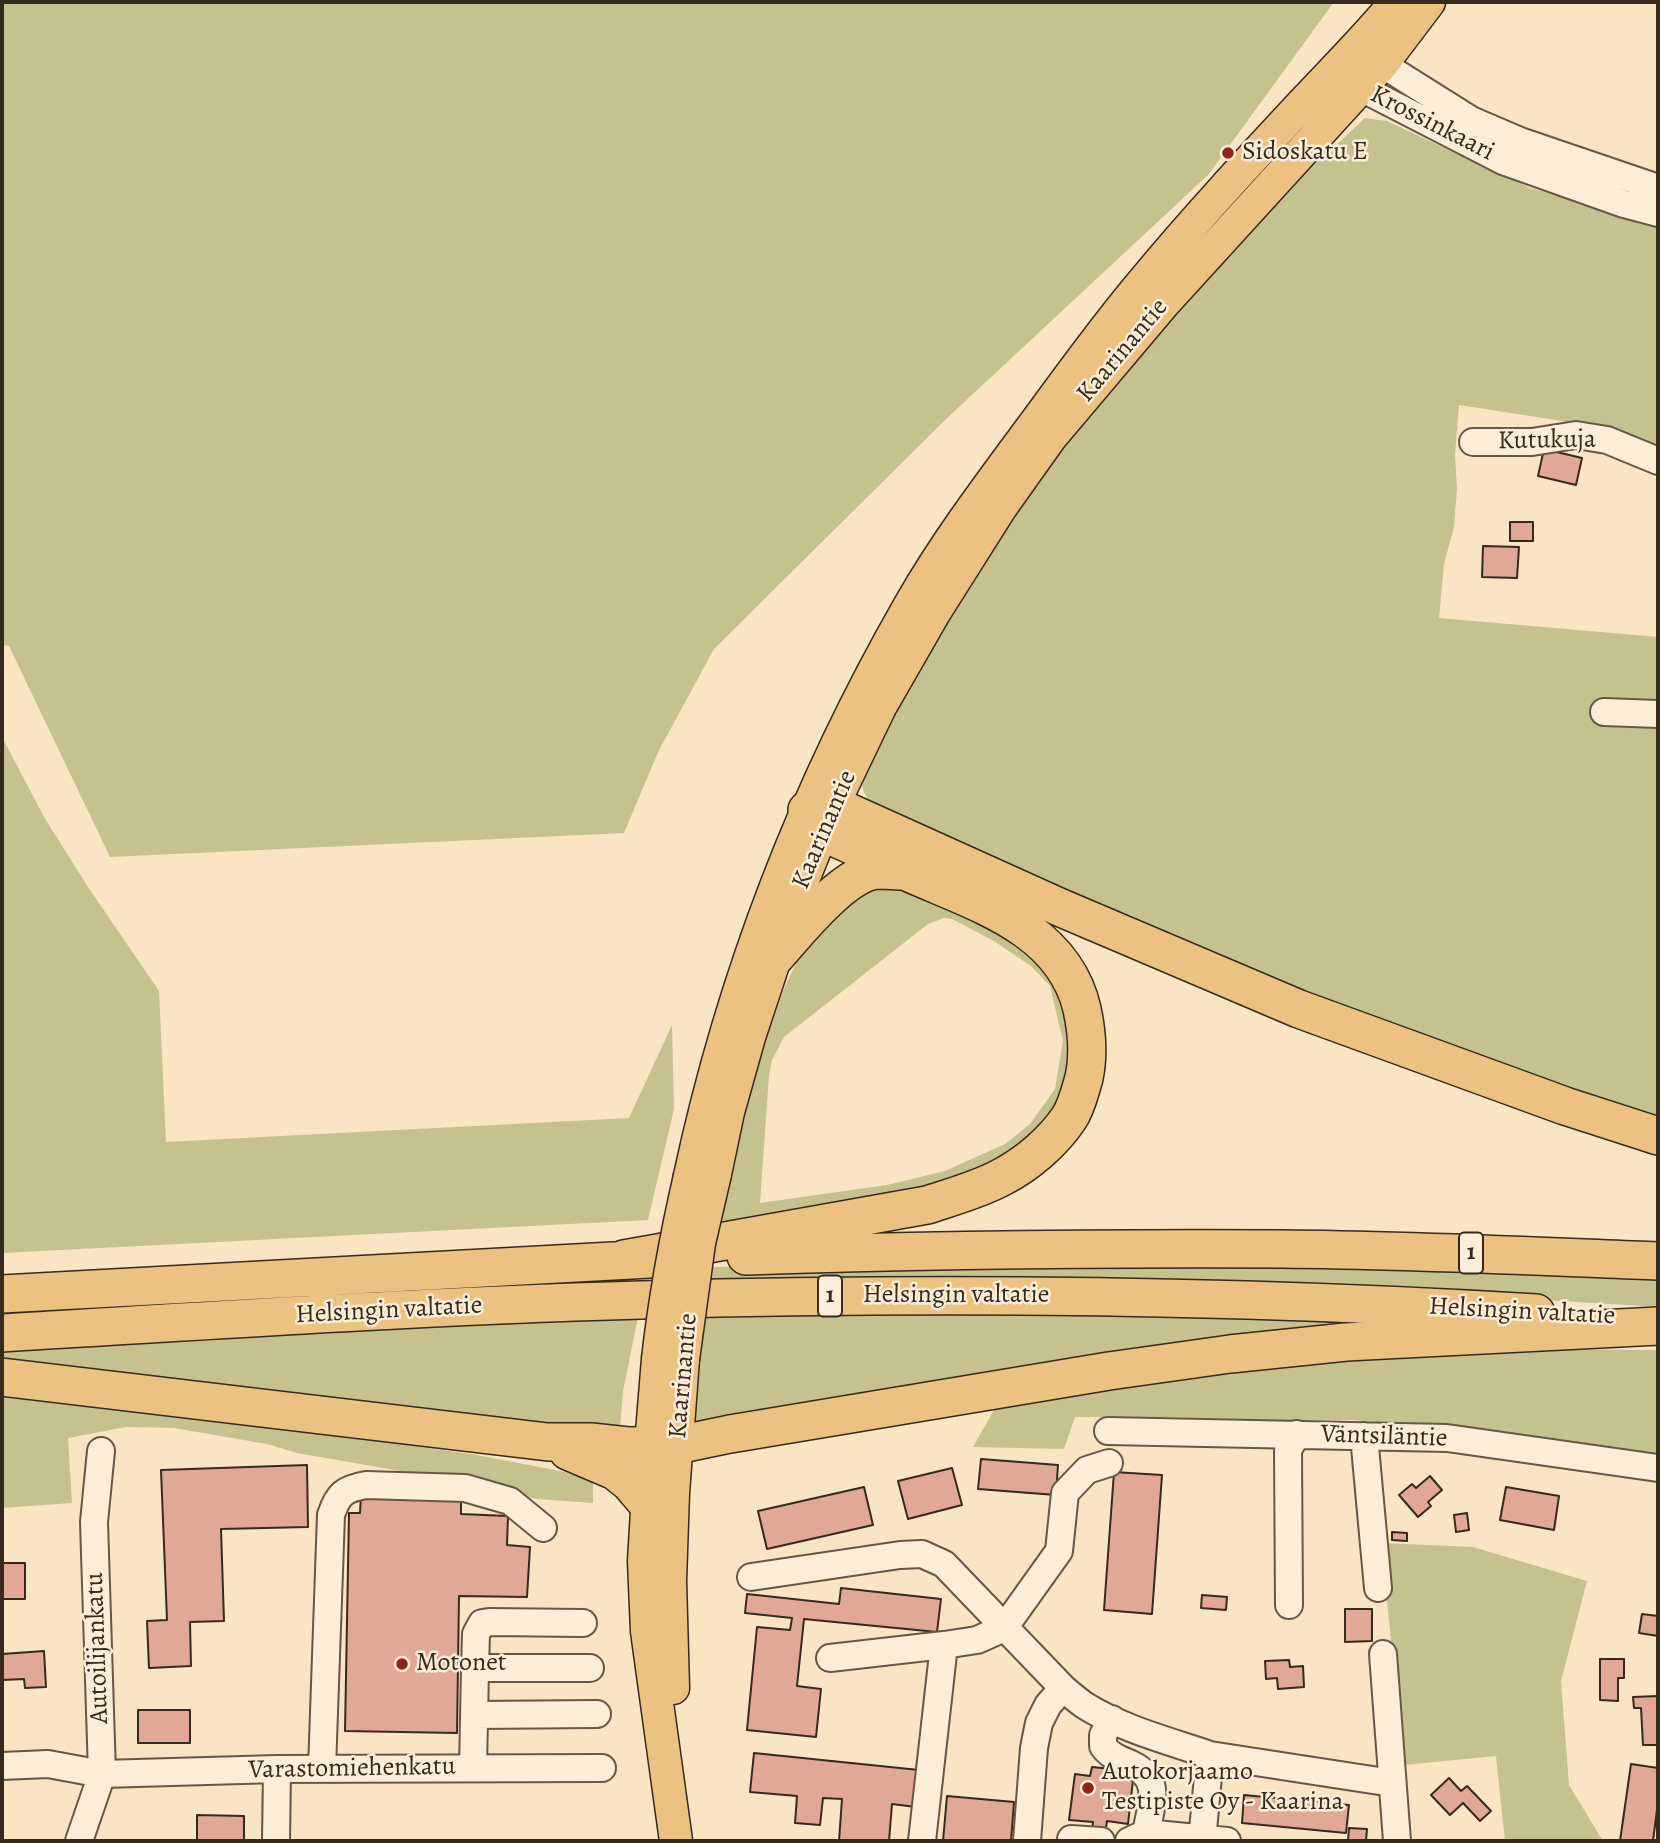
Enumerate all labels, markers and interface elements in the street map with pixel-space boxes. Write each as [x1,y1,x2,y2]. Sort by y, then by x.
street label: Krossinkaari [1365,79,1499,169]
place label: Sidoskatu E [1242,137,1368,169]
marker: Sidoskatu E [1220,145,1236,161]
street label: Kaarinantie [1071,293,1175,409]
street label: Kutukuja [1498,425,1596,457]
street label: Kaarinantie [786,766,864,894]
road number: 1 [1459,1232,1483,1274]
road number: 1 [818,1276,842,1316]
street label: Helsingin valtatie [863,1280,1049,1312]
street label: Helsingin valtatie [295,1291,483,1331]
street label: Helsingin valtatie [1428,1292,1616,1332]
street label: Kaarinantie [663,1312,705,1440]
street label: Väntsiläntie [1320,1419,1448,1455]
street label: Autoilijankatu [80,1572,116,1724]
place label: Motonet [416,1648,506,1680]
marker: Motonet [394,1656,410,1672]
street label: Varastomiehenkatu [248,1752,456,1786]
place label: Autokorjaamo Testipiste Oy - Kaarina [1102,1757,1344,1818]
marker: Autokorjaamo Testipiste Oy - Kaarina [1080,1780,1096,1796]

